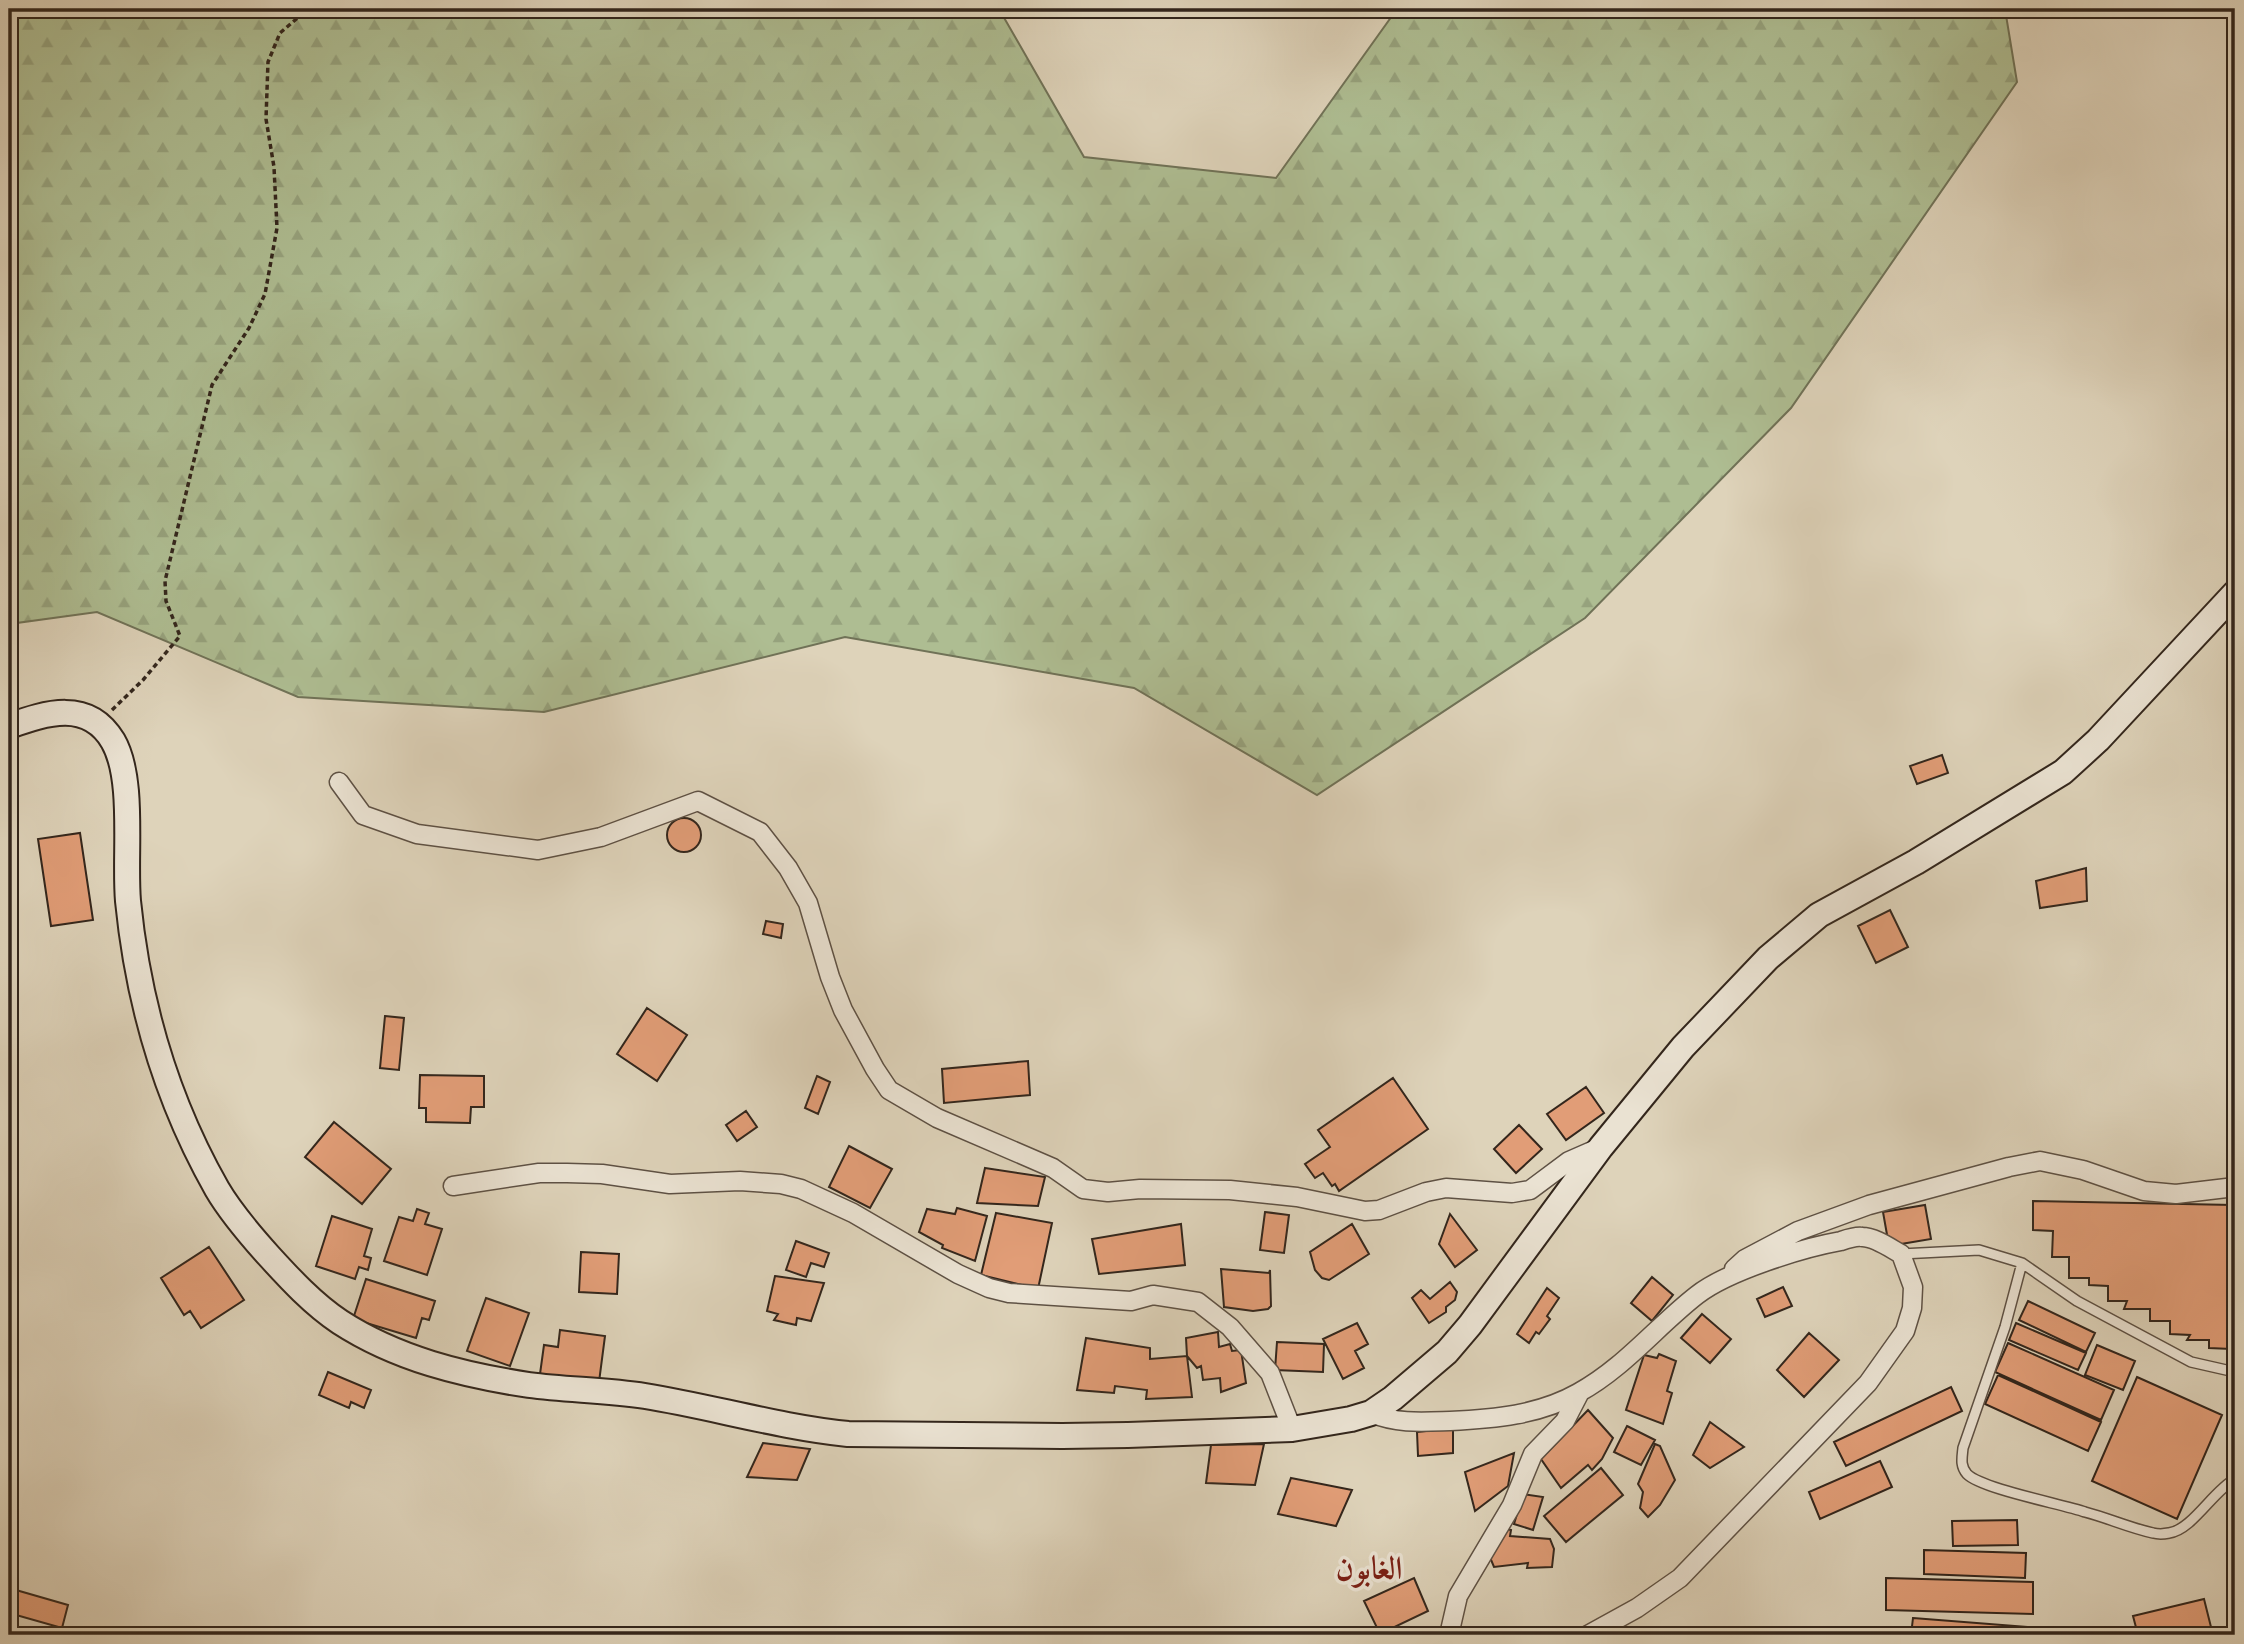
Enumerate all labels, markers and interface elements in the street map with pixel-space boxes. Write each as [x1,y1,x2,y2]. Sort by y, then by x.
district label: الغابون [1335,1554,1403,1588]

